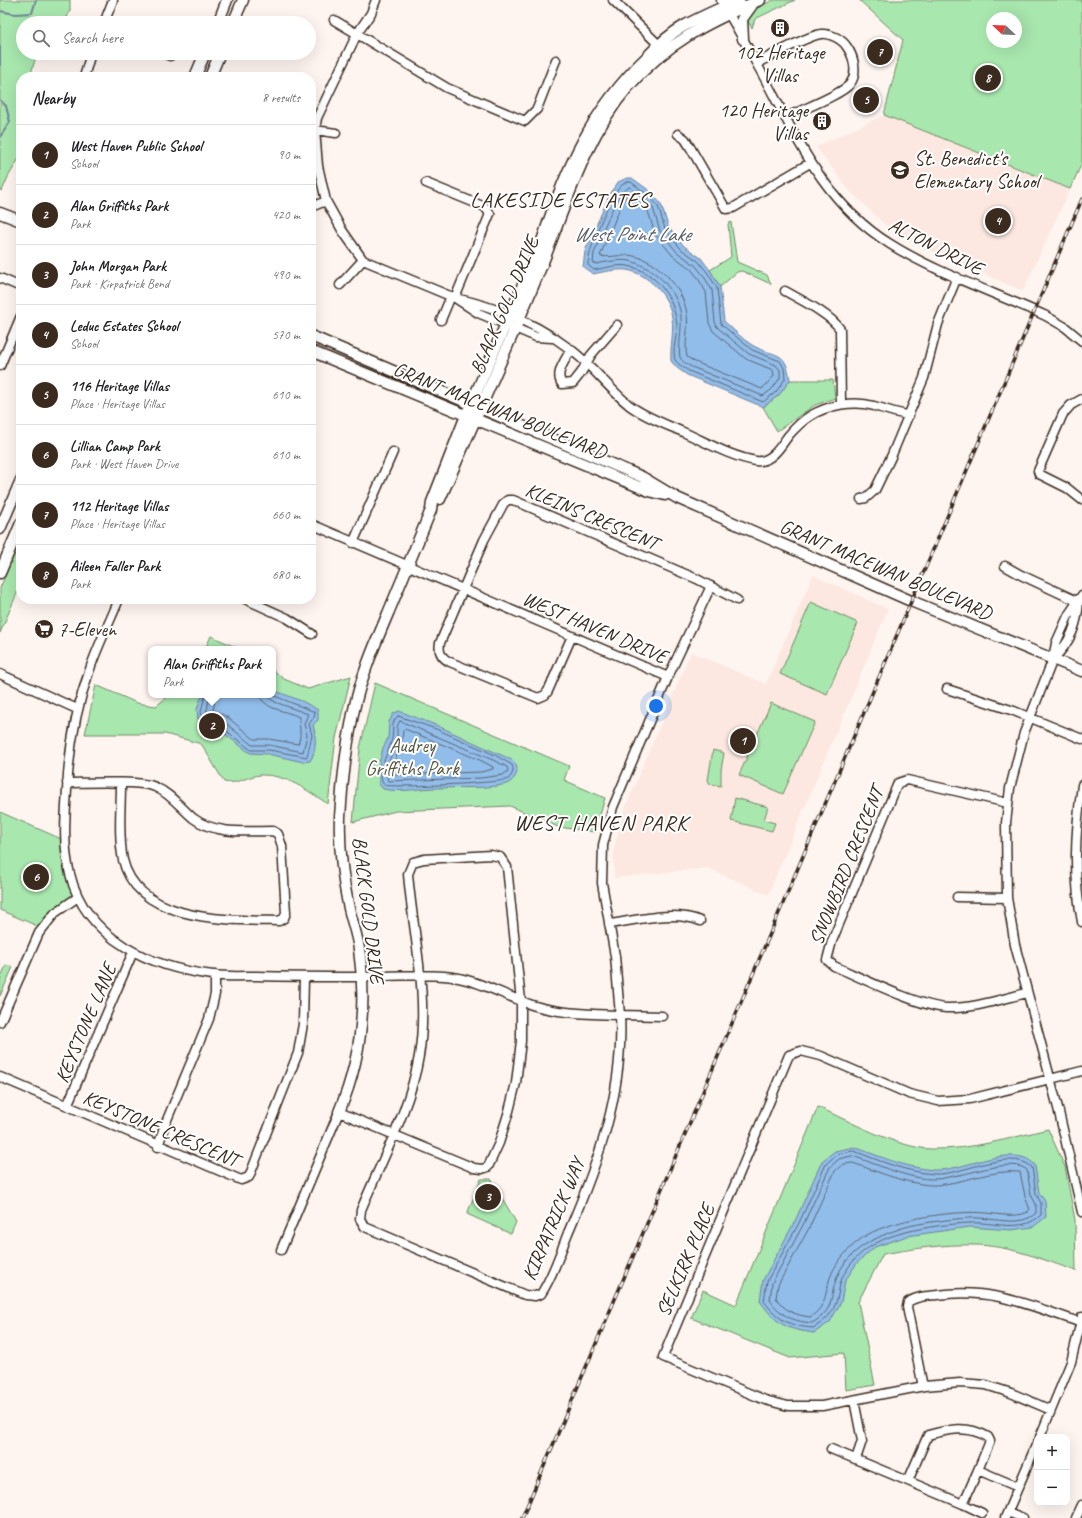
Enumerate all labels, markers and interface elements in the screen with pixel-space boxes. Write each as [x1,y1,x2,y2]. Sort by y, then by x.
north arrow [986,12,1022,48]
search box [16,16,316,60]
building icon: 102 Heritage Villas [769,17,791,39]
icon: search [30,27,52,49]
text: Search here [62,29,123,48]
pin: 7 [867,37,893,67]
place label: 102 Heritage Villas [736,40,826,88]
pin: 8 [975,63,1001,93]
pin: 5 [853,85,879,115]
text: Nearby [32,88,75,109]
text: 8 results [262,90,300,106]
place label: 120 Heritage Villas [719,98,810,146]
building icon: 120 Heritage Villas [811,110,833,132]
text: West Haven Public School [70,137,202,156]
place label: St. Benedict's Elementary School [914,146,1042,194]
text: 1 [42,147,48,163]
text: 90 m [278,147,300,163]
text: School [70,156,98,172]
school or university icon: St. Benedict's Elementary School [889,159,911,181]
district label: LAKESIDE ESTATES [470,186,653,214]
text: Alan Griffiths Park [70,197,168,216]
pin: 4 [985,206,1011,236]
text: 2 [42,207,48,223]
text: 420 m [272,207,300,223]
street label: ALTON DRIVE [885,212,989,282]
text: Park [70,216,91,232]
water label: West Point Lake [574,221,693,247]
street label: BLACK GOLD DRIVE [464,230,546,378]
text: John Morgan Park [70,257,166,276]
text: 3 [42,267,48,283]
text: 490 m [272,267,300,283]
text: Park · Kirpatrick Bend [70,276,169,292]
text: Leduc Estates School [70,317,178,336]
text: 4 [42,327,48,343]
text: 570 m [272,327,300,343]
text: School [70,336,98,352]
street label: GRANT MACEWAN BOULEVARD [390,356,611,465]
text: 116 Heritage Villas [70,377,169,396]
text: 5 [42,387,48,403]
text: 610 m [272,387,300,403]
text: Place · Heritage Villas [70,396,165,412]
text: Lillian Camp Park [70,437,160,456]
text: 6 [42,447,48,463]
text: 610 m [272,447,300,463]
text: Park · West Haven Drive [70,456,178,472]
street label: KLEINS CRESCENT [522,477,666,557]
text: 112 Heritage Villas [70,497,168,516]
text: 7 [42,507,48,523]
text: 660 m [272,507,300,523]
street label: GRANT MACEWAN BOULEVARD [776,513,997,626]
text: Place · Heritage Villas [70,516,165,532]
text: Aileen Faller Park [70,557,160,576]
text: 8 [42,567,48,583]
text: 680 m [272,567,300,583]
text: Park [70,576,91,592]
street label: WEST HAVEN DRIVE [519,586,674,670]
place label: 7-Eleven [58,617,117,642]
supermarket icon: 7-Eleven [33,618,55,640]
popup [148,646,276,698]
text: Alan Griffiths Park [163,655,261,674]
text: Park [163,674,184,690]
your location [646,696,666,716]
pin: 2 [199,711,225,741]
pin: 1 [730,726,756,756]
park label: Audrey Griffiths Park [366,733,460,781]
street label: SNOWBIRD CRESCENT [803,779,891,949]
district label: WEST HAVEN PARK [514,809,691,837]
street label: BLACK GOLD DRIVE [347,835,390,987]
pin: 6 [23,862,49,892]
street label: KEYSTONE LANE [49,957,123,1087]
street label: KEYSTONE CRESCENT [79,1084,247,1174]
street label: KIRPATRICK WAY [516,1152,592,1284]
pin: 3 [475,1182,501,1212]
street label: SELKIRK PLACE [651,1198,721,1320]
map controls [1034,1434,1070,1506]
button: + [1034,1434,1070,1470]
button: − [1034,1470,1070,1506]

